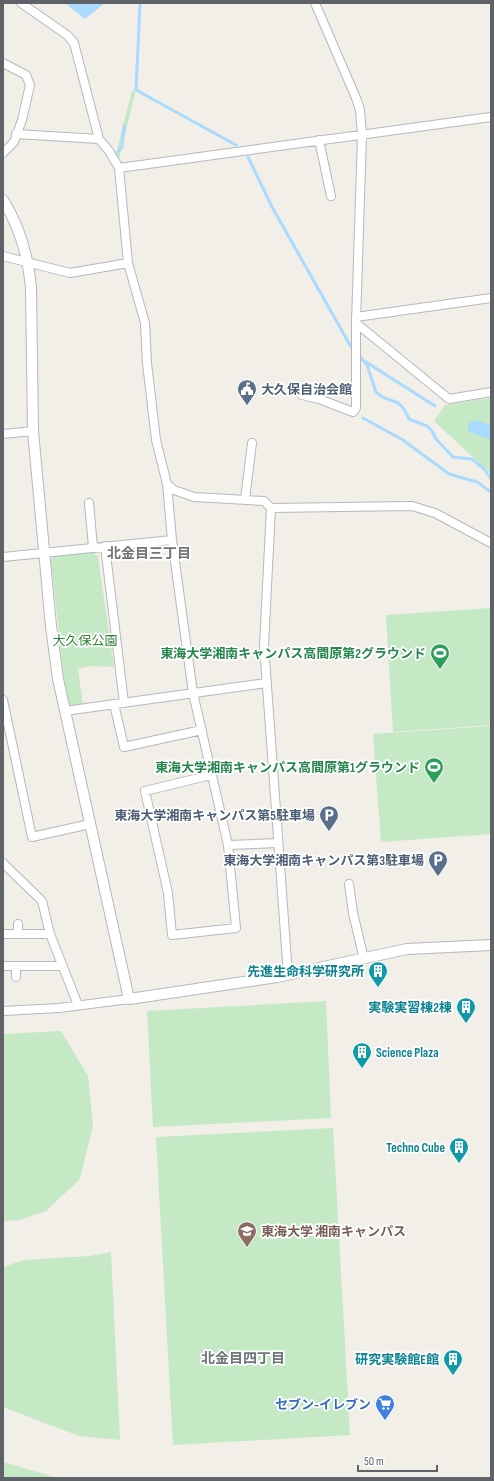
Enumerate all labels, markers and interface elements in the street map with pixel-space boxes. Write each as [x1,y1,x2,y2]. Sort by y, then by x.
public building icon: 大久保自治会館 [236,378,258,406]
place label: 大久保自治会館 [261,382,352,398]
district label: 北金目三丁目 [107,545,191,562]
park label: 大久保公園 [52,633,118,649]
sports icon: 東海大学湘南キャンパス高間原第2グラウンド [429,642,451,670]
place label: 東海大学湘南キャンパス高間原第2グラウンド [160,646,426,662]
sports icon: 東海大学湘南キャンパス高間原第1グラウンド [423,756,445,784]
place label: 東海大学湘南キャンパス高間原第1グラウンド [155,760,420,776]
parking icon: 東海大学湘南キャンパス第5駐車場 [318,804,340,832]
place label: 東海大学湘南キャンパス第5駐車場 [114,808,315,824]
parking icon: 東海大学湘南キャンパス第3駐車場 [427,849,449,877]
place label: 東海大学湘南キャンパス第3駐車場 [223,853,424,869]
building icon: 先進生命科学研究所 [367,960,389,988]
place label: 先進生命科学研究所 [247,964,364,980]
building icon: 実験実習棟2棟 [455,996,477,1024]
place label: 実験実習棟2棟 [368,1000,452,1016]
building icon: Science Plaza [351,1041,373,1069]
place label: Science Plaza [376,1045,439,1061]
building icon: Techno Cube [448,1136,470,1164]
place label: Techno Cube [386,1140,445,1156]
school or university icon: 東海大学 湘南キャンパス [236,1220,258,1248]
place label: 東海大学 湘南キャンパス [261,1224,406,1240]
building icon: 研究実験館E館 [442,1348,464,1376]
district label: 北金目四丁目 [201,1350,285,1367]
place label: 研究実験館E館 [355,1352,439,1368]
supermarket icon: セブン-イレブン [374,1393,396,1421]
place label: セブン-イレブン [275,1397,371,1413]
scale bar [358,1447,437,1473]
text: 50 m [364,1454,384,1469]

